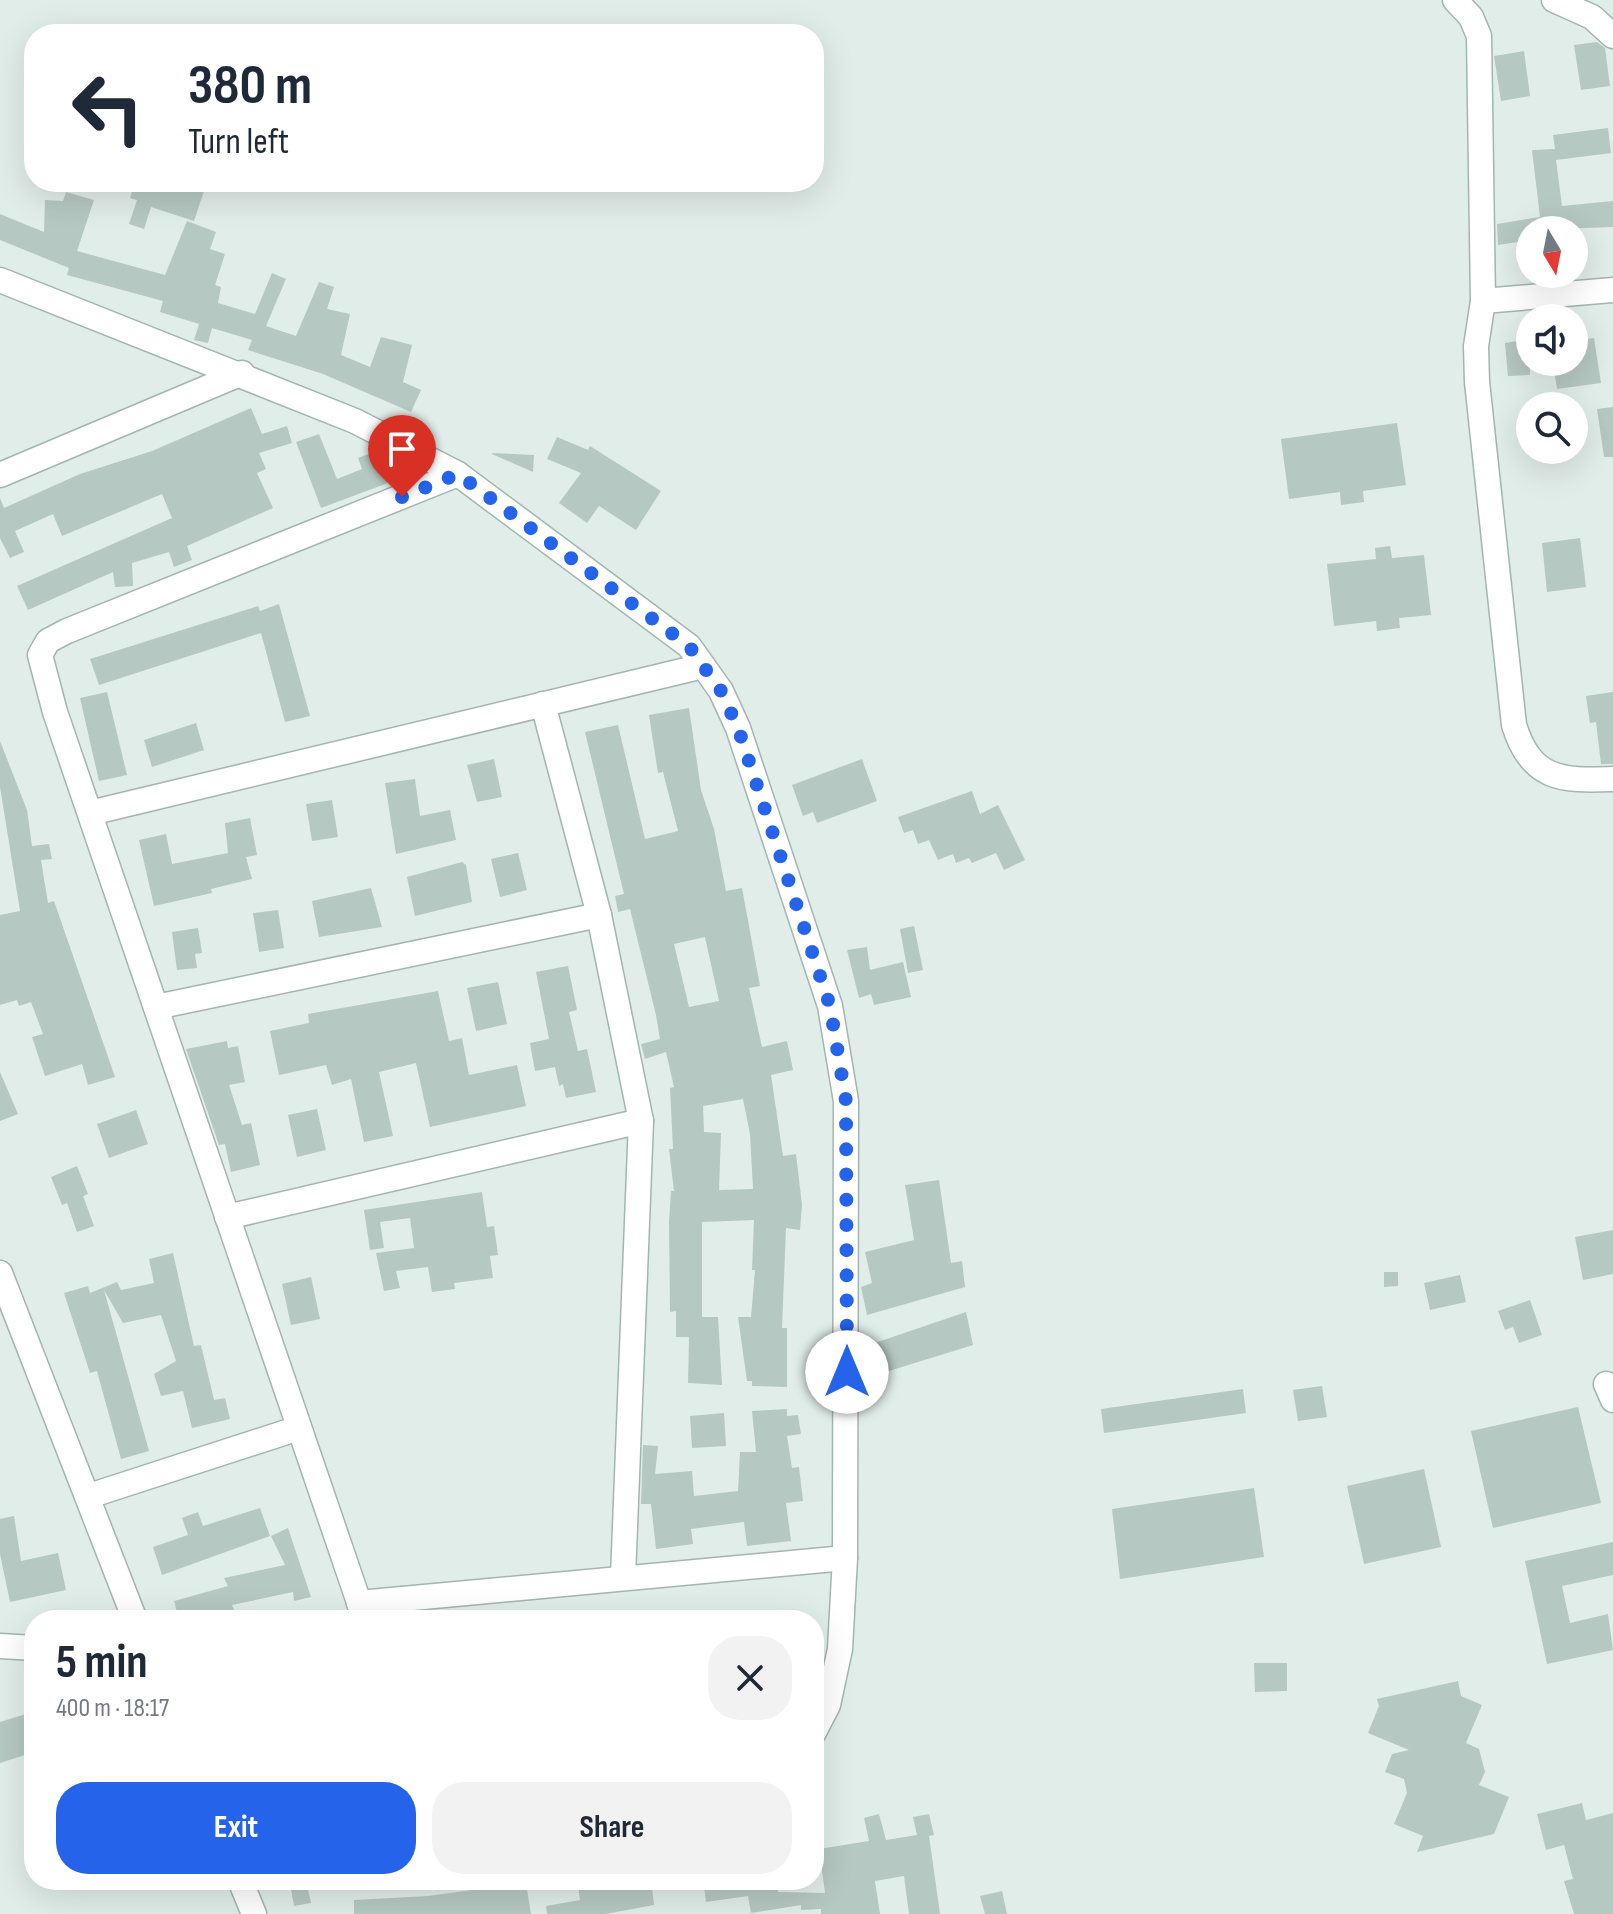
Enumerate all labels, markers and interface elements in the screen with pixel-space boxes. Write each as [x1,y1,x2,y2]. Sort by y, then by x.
text: 380 m [188,53,312,120]
icon: left [56,56,160,160]
text: Turn left [188,121,289,164]
north arrow [1516,216,1588,288]
map controls [1516,216,1588,464]
button: sound [1516,304,1588,376]
button: search [1516,392,1588,464]
pin [368,415,436,497]
icon: arrive [380,427,424,471]
position arrow [805,1330,889,1414]
text: 5 min [56,1634,148,1691]
button: close [708,1636,792,1720]
text: 400 m · 18:17 [56,1693,169,1724]
button: Exit [56,1782,416,1874]
button: Share [432,1782,792,1874]

